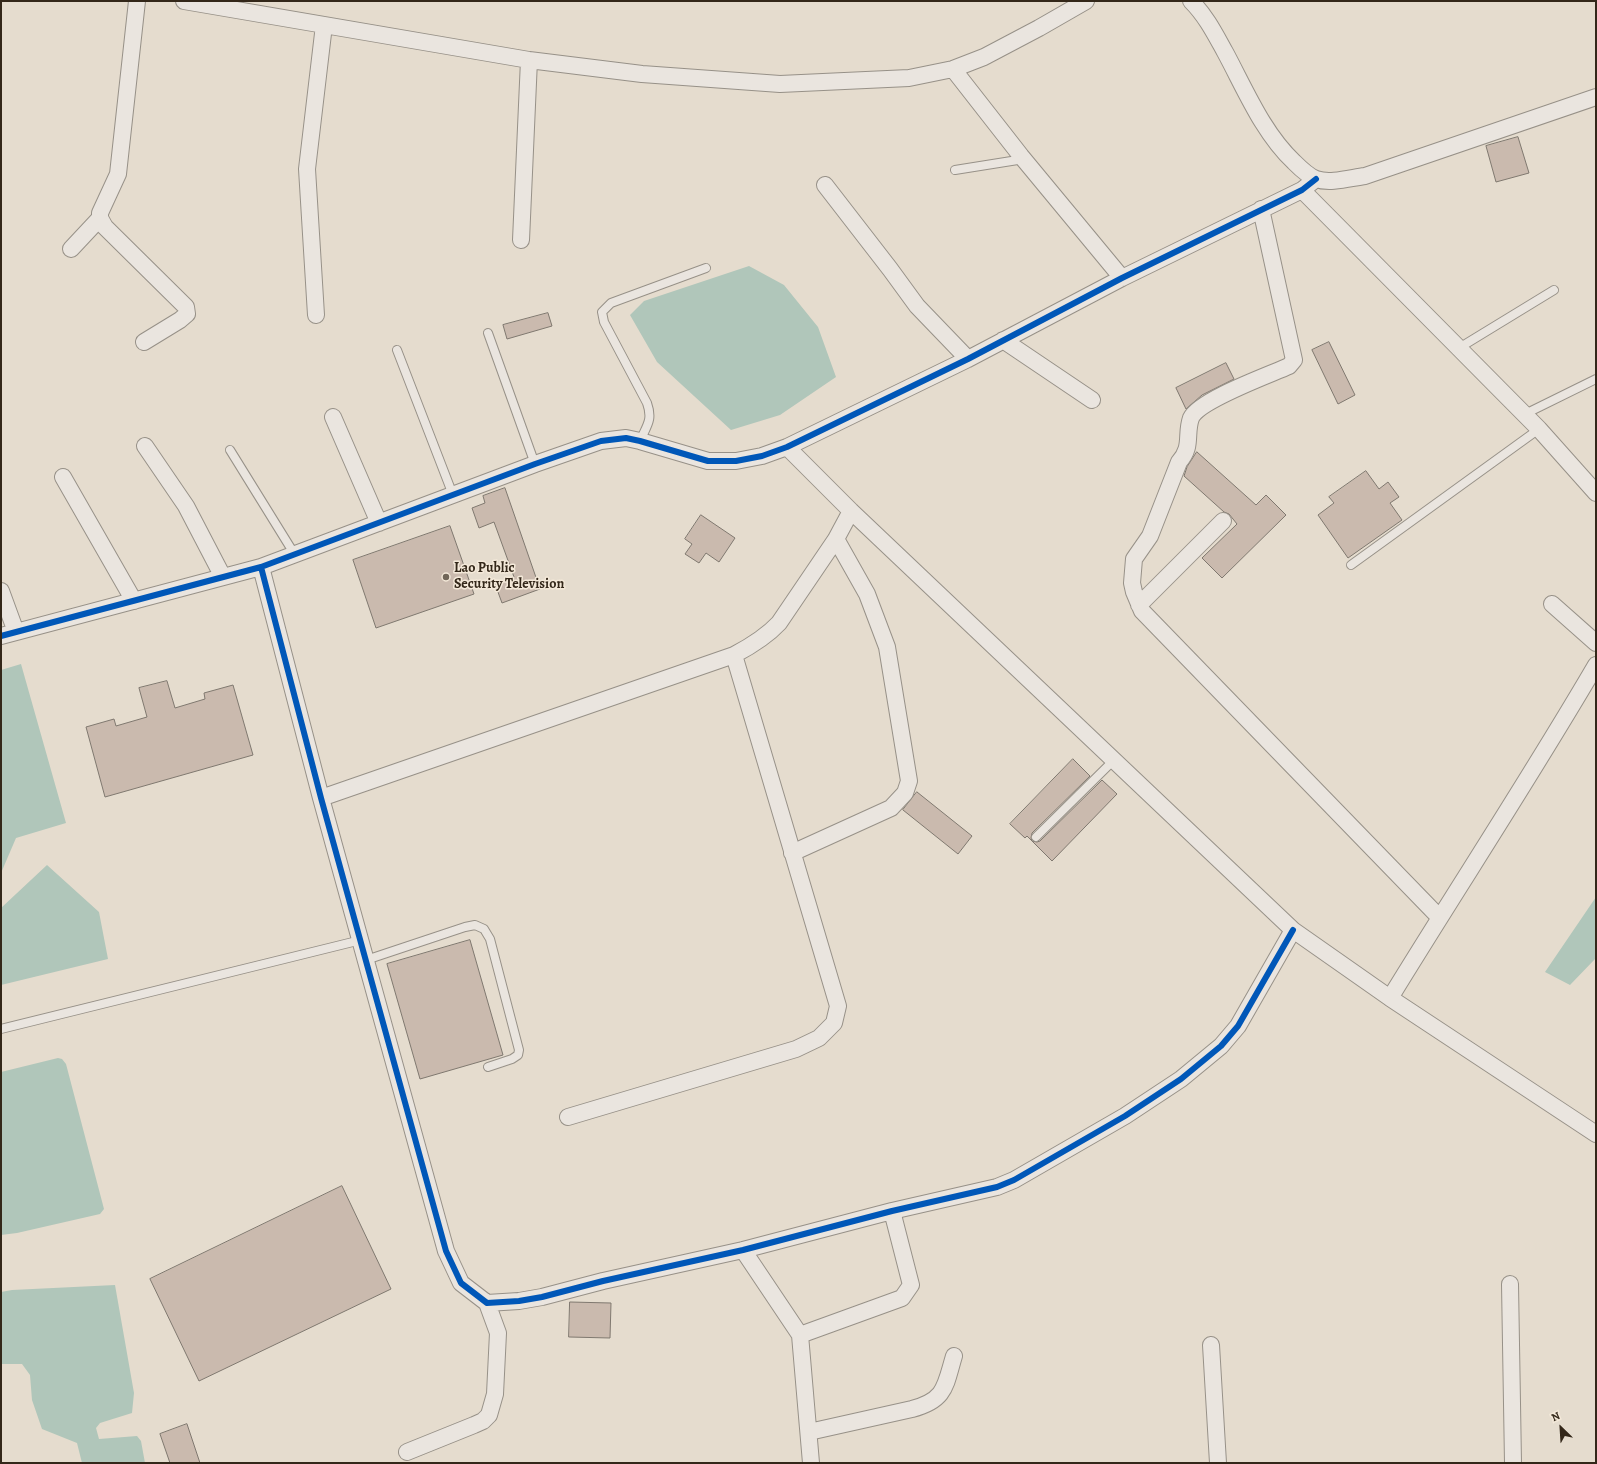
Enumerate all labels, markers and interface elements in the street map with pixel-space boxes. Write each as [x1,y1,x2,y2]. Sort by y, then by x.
place label: Lao Public Security Television [454,561,564,594]
marker: Lao Public Security Television [441,572,451,582]
north arrow [1541,1408,1581,1448]
text: N [1549,1408,1563,1425]

